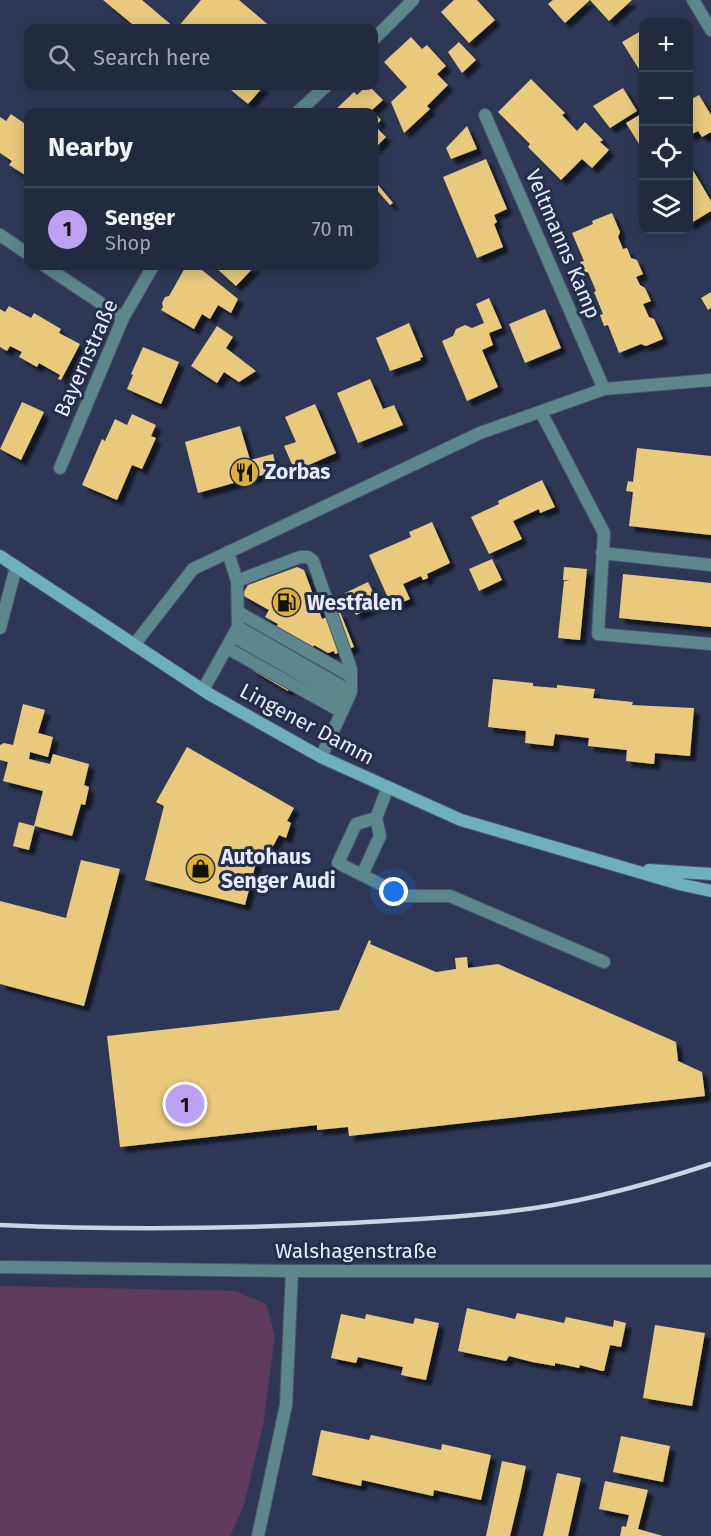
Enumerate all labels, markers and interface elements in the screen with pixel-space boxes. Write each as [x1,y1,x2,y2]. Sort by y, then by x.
map controls [639,18,693,234]
button: + [639,18,693,72]
search box [24,24,378,90]
icon: search [45,41,78,74]
text: Search here [93,44,211,71]
button: − [639,72,693,126]
button: locate [639,126,693,180]
text: Nearby [48,132,133,163]
street label: Veltmanns Kamp [520,165,606,323]
button: layers [639,180,693,234]
text: Senger [105,204,175,231]
text: 1 [63,217,72,241]
text: 70 m [312,217,354,241]
text: Shop [105,231,151,255]
street label: Bayernstraße [48,295,124,421]
restaurant icon: Zorbas [228,456,260,488]
place label: Zorbas [265,459,330,485]
fuel station icon: Westfalen [270,587,302,619]
place label: Westfalen [307,590,403,616]
street label: Lingener Damm [235,678,379,770]
place label: Autohaus Senger Audi [220,844,336,894]
shop icon: Autohaus Senger Audi [184,853,216,885]
your location [379,877,408,906]
pin: 1 [166,1082,204,1126]
street label: Walshagenstraße [275,1238,437,1264]

